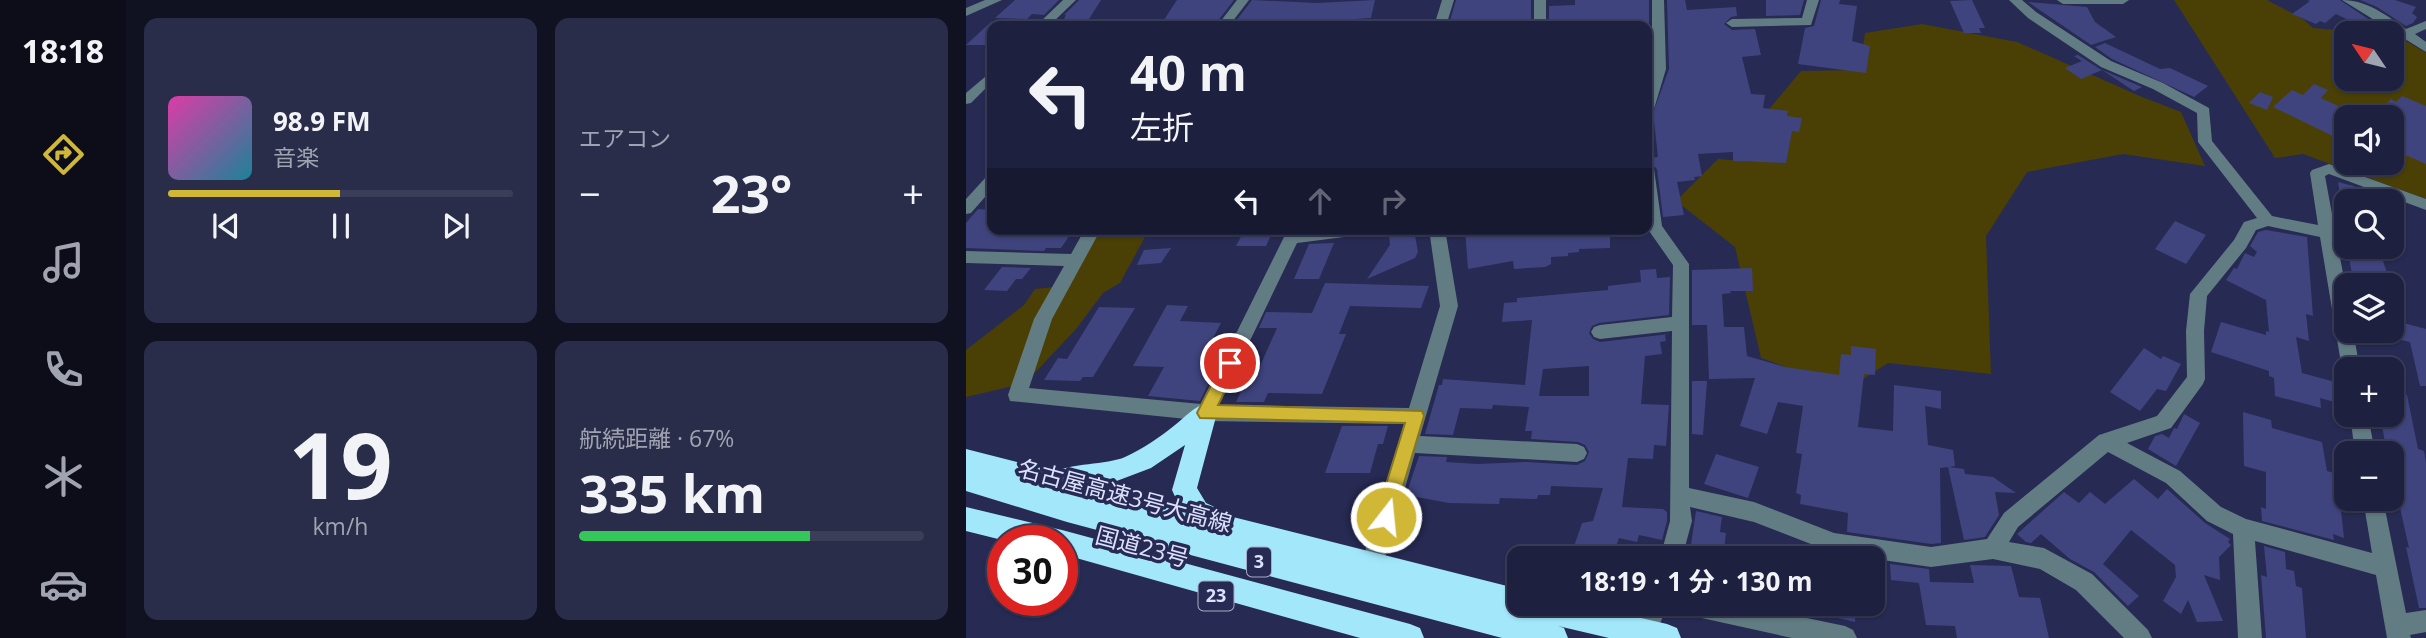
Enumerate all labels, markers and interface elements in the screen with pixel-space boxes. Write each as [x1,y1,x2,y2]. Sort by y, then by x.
north arrow [2334,21,2404,91]
map controls [2334,21,2404,511]
text: 18:18 [22,29,104,72]
text: 40 m [1130,39,1247,105]
icon: left [1015,49,1106,140]
text: 98.9 FM [273,103,371,139]
text: 左折 [1130,105,1194,148]
button: sound [2334,105,2404,175]
text: エアコン [579,122,671,154]
icon: directions [39,130,88,179]
text: 音楽 [273,141,319,173]
text: 23° [711,157,792,228]
text: − [579,167,601,219]
text: + [902,167,924,219]
icon: left [1228,182,1266,220]
icon: ahead [1301,182,1339,220]
icon: right [1374,182,1412,220]
button: search [2334,189,2404,259]
icon: previous [207,207,245,245]
icon: pause [322,207,360,245]
icon: next [437,207,475,245]
icon: music [39,238,88,287]
button: layers [2334,273,2404,343]
pin [1200,333,1260,393]
icon: arrive [1211,344,1249,382]
icon: phone [39,345,88,394]
button: + [2334,357,2404,427]
text: 19 [288,402,393,526]
text: 航続距離 · 67% [579,422,734,454]
button: − [2334,441,2404,511]
street label: 名古屋高速3号大高線 [1015,451,1236,539]
icon: climate [39,452,88,501]
text: 335 km [579,457,765,528]
position arrow [1349,480,1423,554]
text: km/h [313,510,368,542]
street label: 国道23号 [1092,518,1192,574]
speed limit sign: 30 [987,525,1078,616]
road number: 3 [1247,548,1271,576]
icon: car [39,560,88,609]
text: 18:19 · 1 分 · 130 m [1579,563,1813,599]
road number: 23 [1198,582,1234,610]

